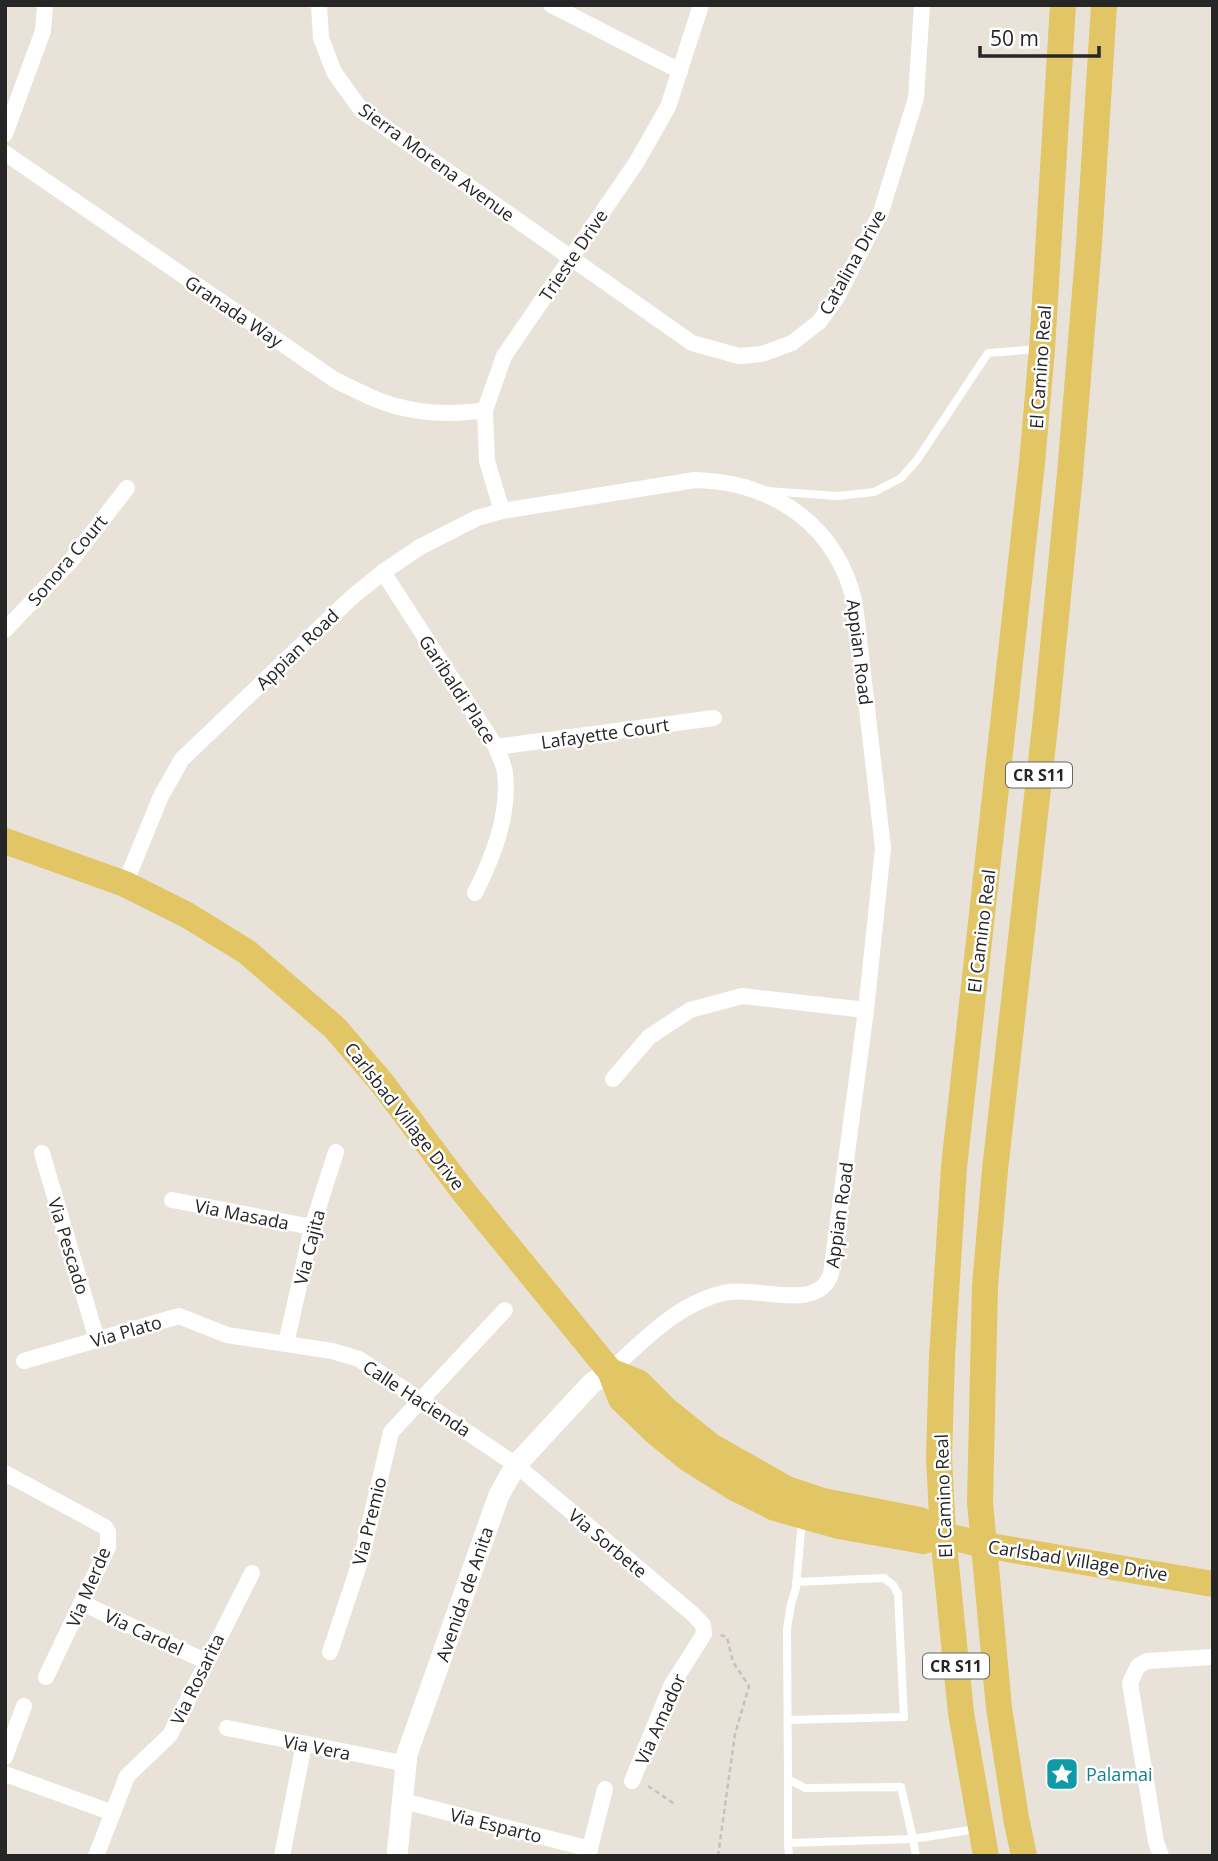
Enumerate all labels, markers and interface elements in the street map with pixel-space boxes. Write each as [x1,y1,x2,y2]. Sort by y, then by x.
scale bar [980,14,1099,58]
text: 50 m [990,24,1039,52]
street label: Sierra Morena Avenue [354,97,520,227]
street label: Trieste Drive [533,204,613,306]
street label: Catalina Drive [813,205,891,319]
street label: Granada Way [181,270,288,353]
street label: El Camino Real [1024,304,1056,430]
street label: Sonora Court [22,510,112,610]
street label: Appian Road [842,598,878,706]
street label: Appian Road [250,603,344,695]
street label: Garibaldi Place [414,630,502,748]
street label: Lafayette Court [539,712,671,754]
road number: CR S11 [1006,762,1072,788]
street label: El Camino Real [962,868,1000,994]
street label: Carlsbad Village Drive [340,1037,470,1195]
street label: Appian Road [820,1161,858,1269]
street label: Via Masada [193,1193,291,1235]
street label: Via Pescado [43,1195,95,1297]
street label: Via Cajita [288,1207,330,1287]
street label: Via Plato [88,1309,164,1353]
street label: Calle Hacienda [359,1354,475,1442]
street label: El Camino Real [929,1434,957,1558]
street label: Via Premio [346,1474,392,1568]
street label: Via Sorbete [564,1503,652,1583]
street label: Avenida de Anita [430,1523,498,1665]
street label: Carlsbad Village Drive [986,1534,1170,1586]
street label: Via Merde [60,1543,116,1631]
street label: Via Cardel [101,1603,187,1661]
street label: Via Rosarita [165,1629,229,1729]
road number: CR S11 [923,1654,989,1678]
street label: Via Amador [629,1669,691,1768]
street label: Via Vera [281,1729,353,1765]
place icon: Palamai [1043,1755,1081,1793]
place label: Palamai [1086,1762,1153,1786]
street label: Via Esparto [447,1802,545,1848]

